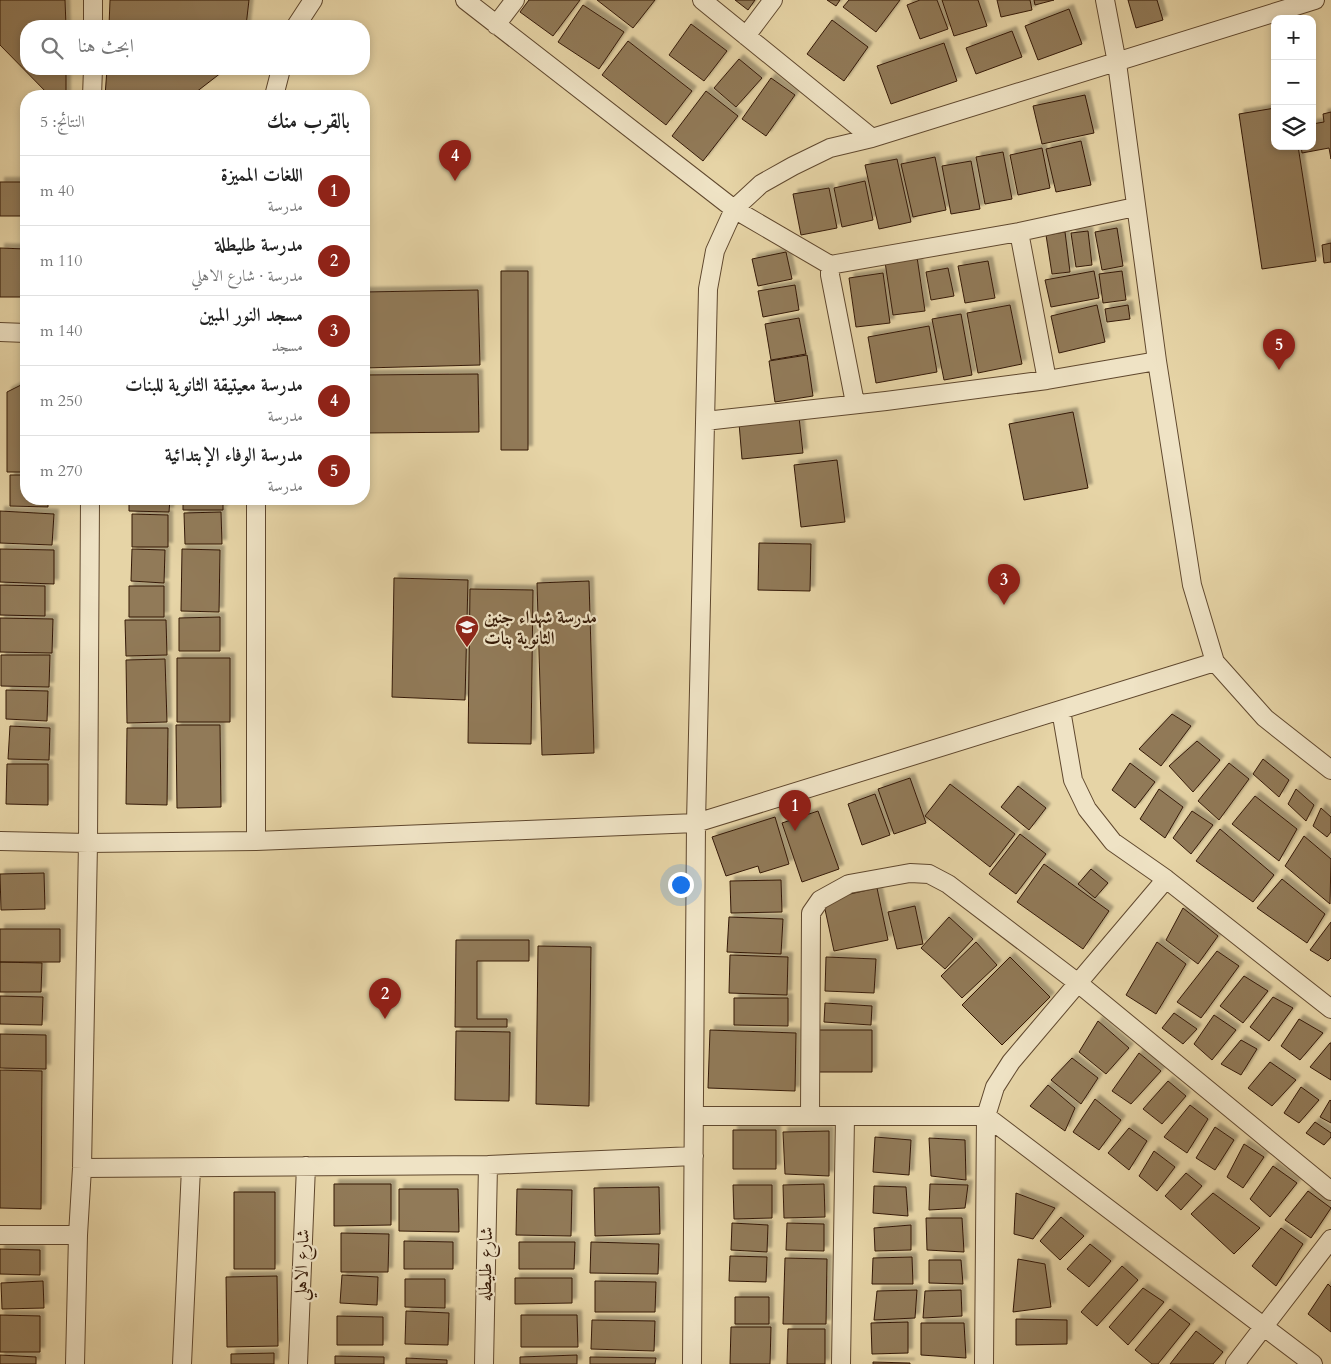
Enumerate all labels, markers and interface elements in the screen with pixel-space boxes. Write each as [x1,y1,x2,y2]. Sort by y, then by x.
map controls [1271,15,1316,150]
button: + [1271,15,1316,60]
search box [20,20,370,75]
text: ابحث هنا [78,33,134,59]
icon: search [38,34,66,62]
button: − [1271,60,1316,105]
button: layers [1271,105,1316,150]
text: بالقرب منك [267,107,350,136]
text: النتائج: 5 [40,111,85,133]
pin: 4 [439,140,471,181]
text: اللغات المميزة [221,162,303,188]
text: 40 m [40,180,74,202]
text: 1 [330,180,338,202]
text: مدرسة [268,195,303,217]
text: مدرسة طليطلة [215,232,303,258]
text: 110 m [40,250,82,272]
text: 2 [330,250,338,272]
text: مدرسة · شارع الاهلي [191,265,303,287]
text: مسجد النور المبين [199,302,303,328]
text: 140 m [40,320,82,342]
text: 3 [330,320,338,342]
pin: 5 [1263,329,1295,370]
text: مسجد [272,335,303,357]
text: مدرسة معيتيقة الثانوية للبنات [125,372,303,398]
text: 250 m [40,390,82,412]
text: 4 [330,390,338,412]
text: مدرسة [268,405,303,427]
text: مدرسة الوفاء الإبتدائية [165,442,303,468]
text: 270 m [40,460,82,482]
text: 5 [330,460,338,482]
text: مدرسة [268,475,303,497]
pin: 3 [988,564,1020,605]
place label: مدرسة شهداء جنين الثانوية بنات [484,605,597,651]
school or university icon: مدرسة شهداء جنين الثانوية بنات [454,614,480,648]
pin: 1 [779,790,811,831]
your location [668,872,694,898]
pin: 2 [369,978,401,1019]
street label: شارع طليطله [473,1226,501,1302]
street label: شارع الاهلي [288,1229,320,1301]

